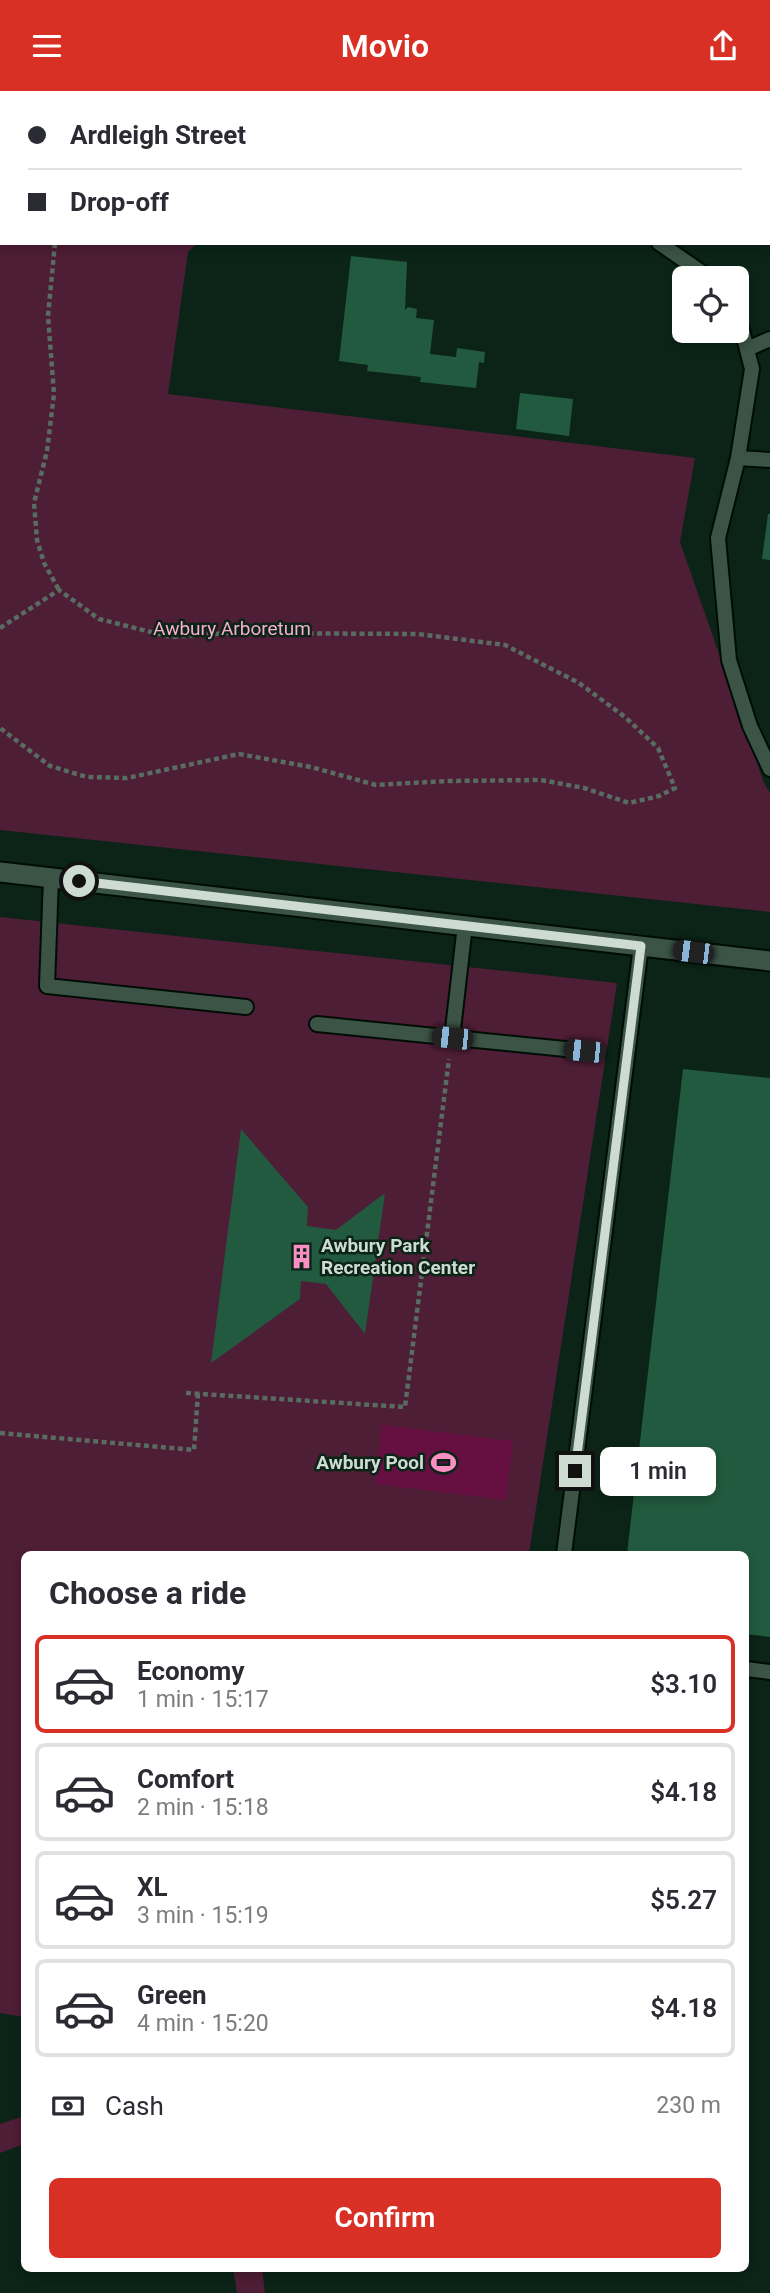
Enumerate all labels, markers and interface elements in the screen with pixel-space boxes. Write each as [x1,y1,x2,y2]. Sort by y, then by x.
icon: menu [28,27,66,65]
text: Movio [341,27,429,65]
icon: share [704,27,742,65]
text: Ardleigh Street [70,120,246,150]
text: Drop-off [70,187,169,217]
map controls [672,266,749,343]
button: locate [672,266,749,343]
park label: Awbury Arboretum [153,617,311,640]
route start [63,865,95,897]
car [671,939,716,965]
car [431,1025,474,1051]
car [563,1038,606,1064]
place label: Awbury Park Recreation Center [321,1234,475,1279]
building icon: Awbury Park Recreation Center [287,1242,315,1270]
callout: 1 min [600,1447,715,1495]
sports icon: Awbury Pool [430,1448,458,1476]
place label: Awbury Pool [316,1451,424,1474]
route end [559,1455,591,1487]
text: 1 min [629,1458,687,1485]
text: Choose a ride [49,1574,246,1612]
icon: car [53,1653,116,1716]
text: Economy [137,1656,244,1686]
text: $3.10 [650,1669,717,1699]
text: 1 min · 15:17 [137,1686,269,1713]
icon: car [53,1761,116,1824]
text: Comfort [137,1764,234,1794]
text: $4.18 [650,1777,717,1807]
text: 2 min · 15:18 [137,1794,269,1821]
icon: car [53,1869,116,1932]
text: XL [137,1872,168,1902]
text: $5.27 [650,1885,717,1915]
text: 3 min · 15:19 [137,1902,269,1929]
icon: car [53,1977,116,2040]
text: Green [137,1980,207,2010]
text: $4.18 [650,1993,717,2023]
text: 4 min · 15:20 [137,2010,269,2037]
icon: cash [49,2087,87,2125]
text: Cash [105,2091,164,2121]
text: 230 m [656,2092,721,2119]
button: Confirm [49,2178,721,2258]

